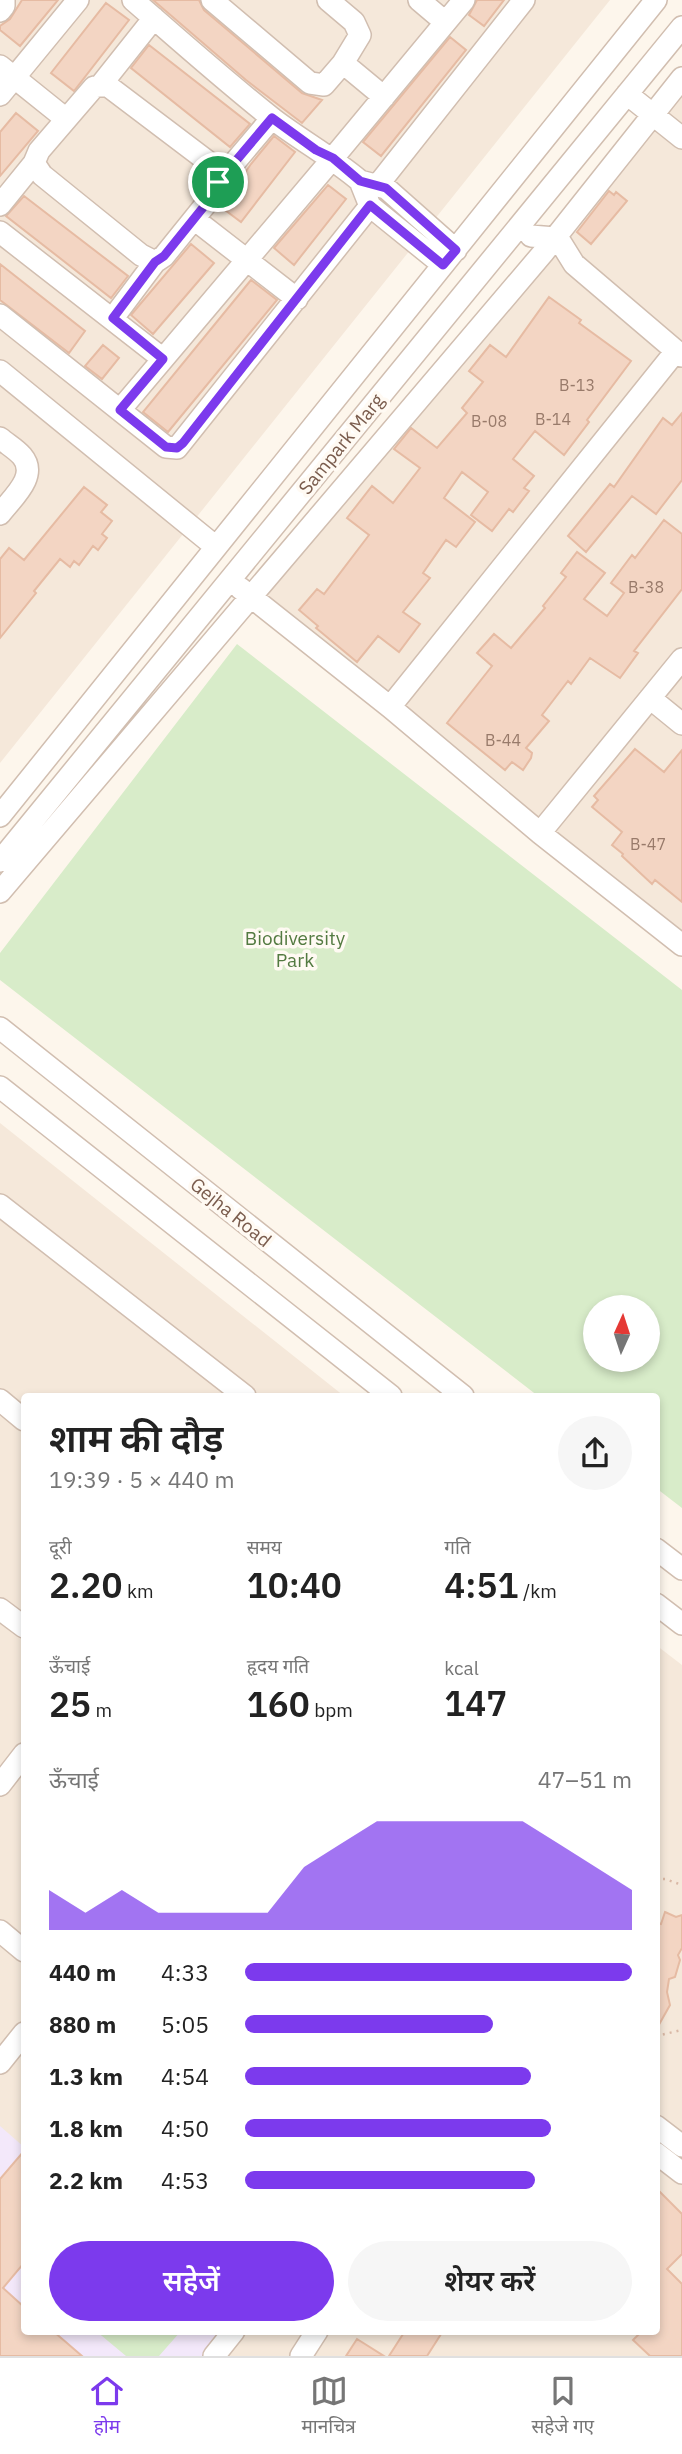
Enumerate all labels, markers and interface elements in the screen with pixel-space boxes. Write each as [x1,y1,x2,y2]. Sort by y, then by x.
pin [188,152,248,212]
icon: arrive [199,163,237,201]
house number: B-13 [559,375,595,395]
street label: Sampark Marg [293,389,389,499]
house number: B-14 [535,409,571,429]
house number: B-08 [471,411,507,431]
house number: B-38 [628,577,664,597]
house number: B-44 [485,730,521,750]
house number: B-47 [630,834,666,854]
park label: Biodiversity Park [245,926,346,972]
street label: Gejha Road [186,1172,276,1252]
north arrow [583,1295,660,1372]
map controls [583,1295,660,1372]
text: शाम की दौड़ [49,1413,223,1462]
button: share [558,1416,632,1490]
text: 19:39 · 5 × 440 m [49,1464,235,1494]
text: दूरी [49,1535,72,1559]
text: समय [247,1535,282,1559]
text: गति [444,1535,471,1559]
text: 2.20 [49,1562,122,1608]
text: 10:40 [247,1562,342,1608]
text: 4:51 [444,1562,519,1608]
text: km [122,1579,154,1603]
text: /km [519,1579,557,1603]
text: ऊँचाई [49,1654,90,1678]
text: हृदय गति [247,1654,309,1678]
text: kcal [444,1656,479,1680]
text: 147 [444,1680,507,1726]
text: 25 [49,1681,91,1727]
text: 160 [247,1681,310,1727]
text: m [91,1698,112,1722]
text: bpm [310,1698,353,1722]
text: ऊँचाई [49,1764,99,1794]
text: 47–51 m [538,1764,632,1794]
text: 440 m [49,1957,116,1987]
text: 4:33 [161,1957,209,1987]
text: 880 m [49,2009,116,2039]
text: 5:05 [161,2009,209,2039]
text: 1.3 km [49,2061,123,2091]
text: 4:54 [161,2061,209,2091]
text: 1.8 km [49,2113,123,2143]
text: 4:50 [161,2113,209,2143]
text: 2.2 km [49,2165,123,2195]
text: 4:53 [161,2165,209,2195]
button: सहेजें [49,2241,334,2321]
button: शेयर करें [348,2241,632,2321]
tab: होम [88,2372,126,2441]
tab: मानचित्र [301,2372,356,2441]
tab: सहेजे गए [531,2372,594,2441]

